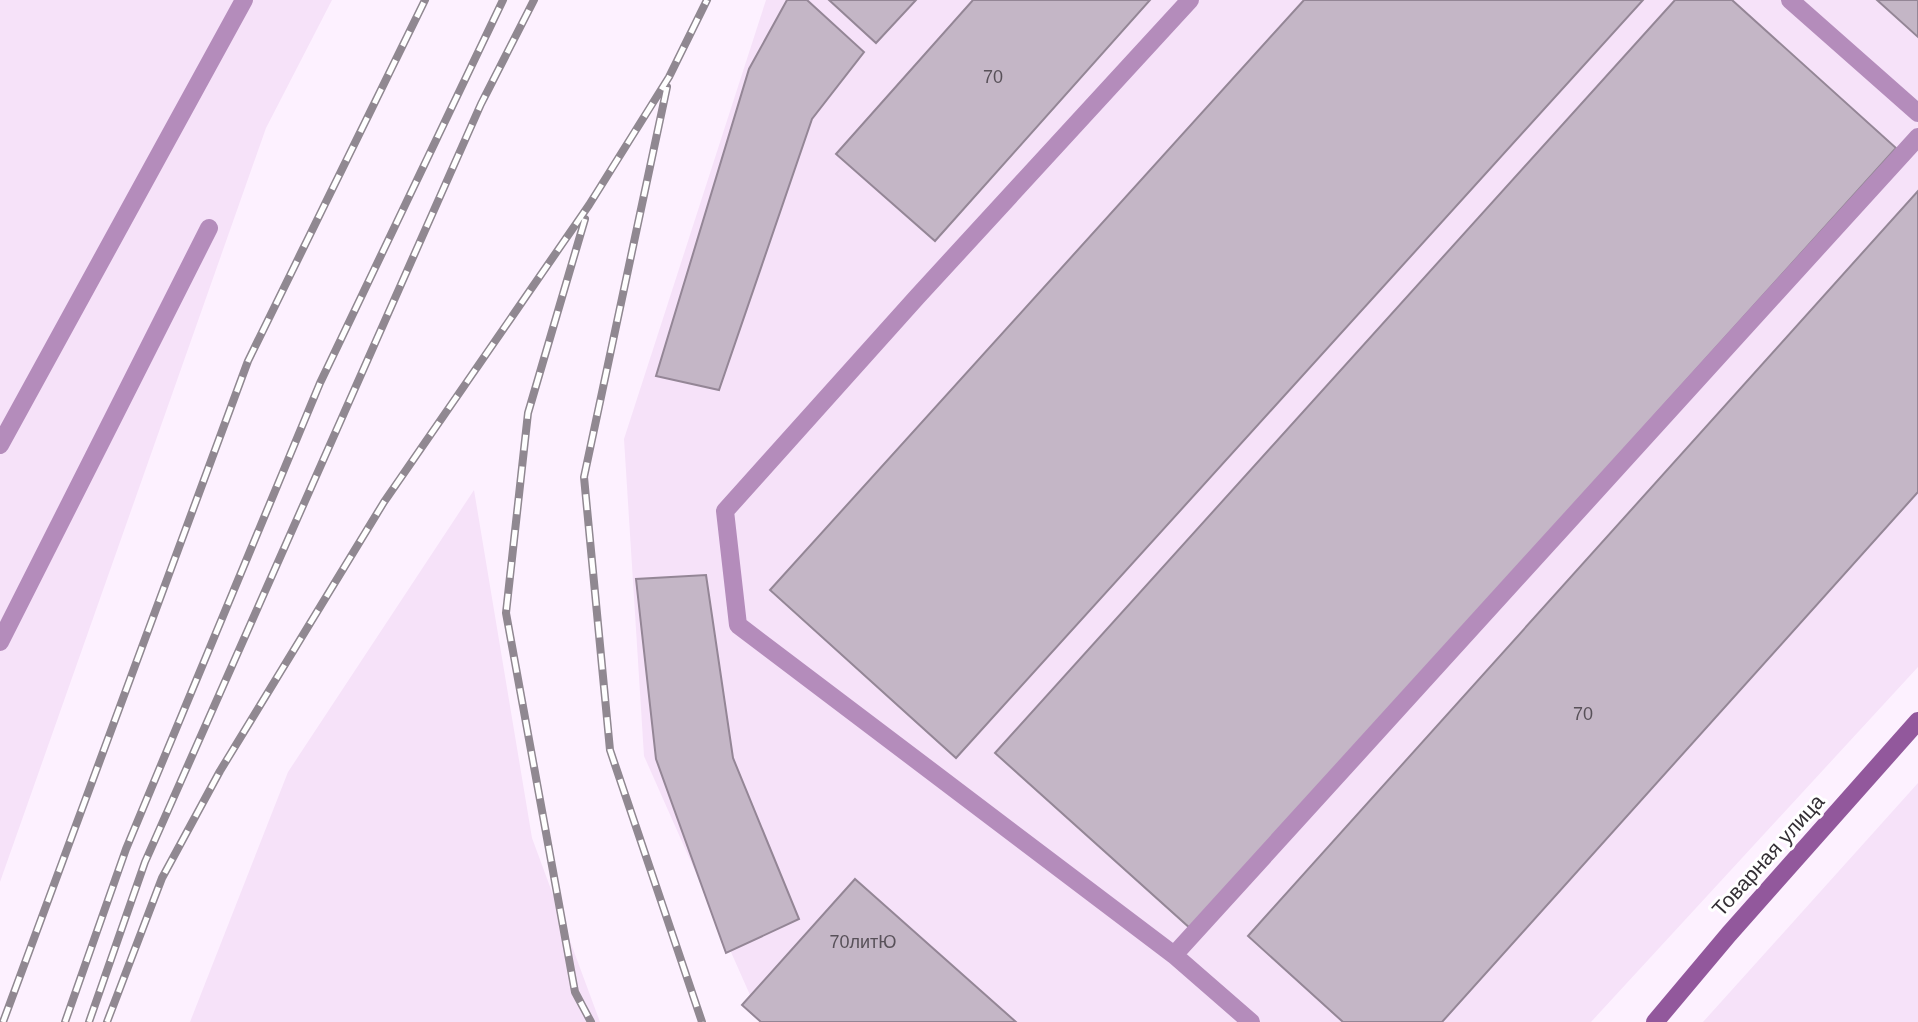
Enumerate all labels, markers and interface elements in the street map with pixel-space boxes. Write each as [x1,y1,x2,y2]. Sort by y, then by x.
house number: 70 [983,67,1003,87]
house number: 70 [1573,704,1593,724]
street label: Товарная улица [1707,789,1829,920]
house number: 70литЮ [829,932,897,952]

